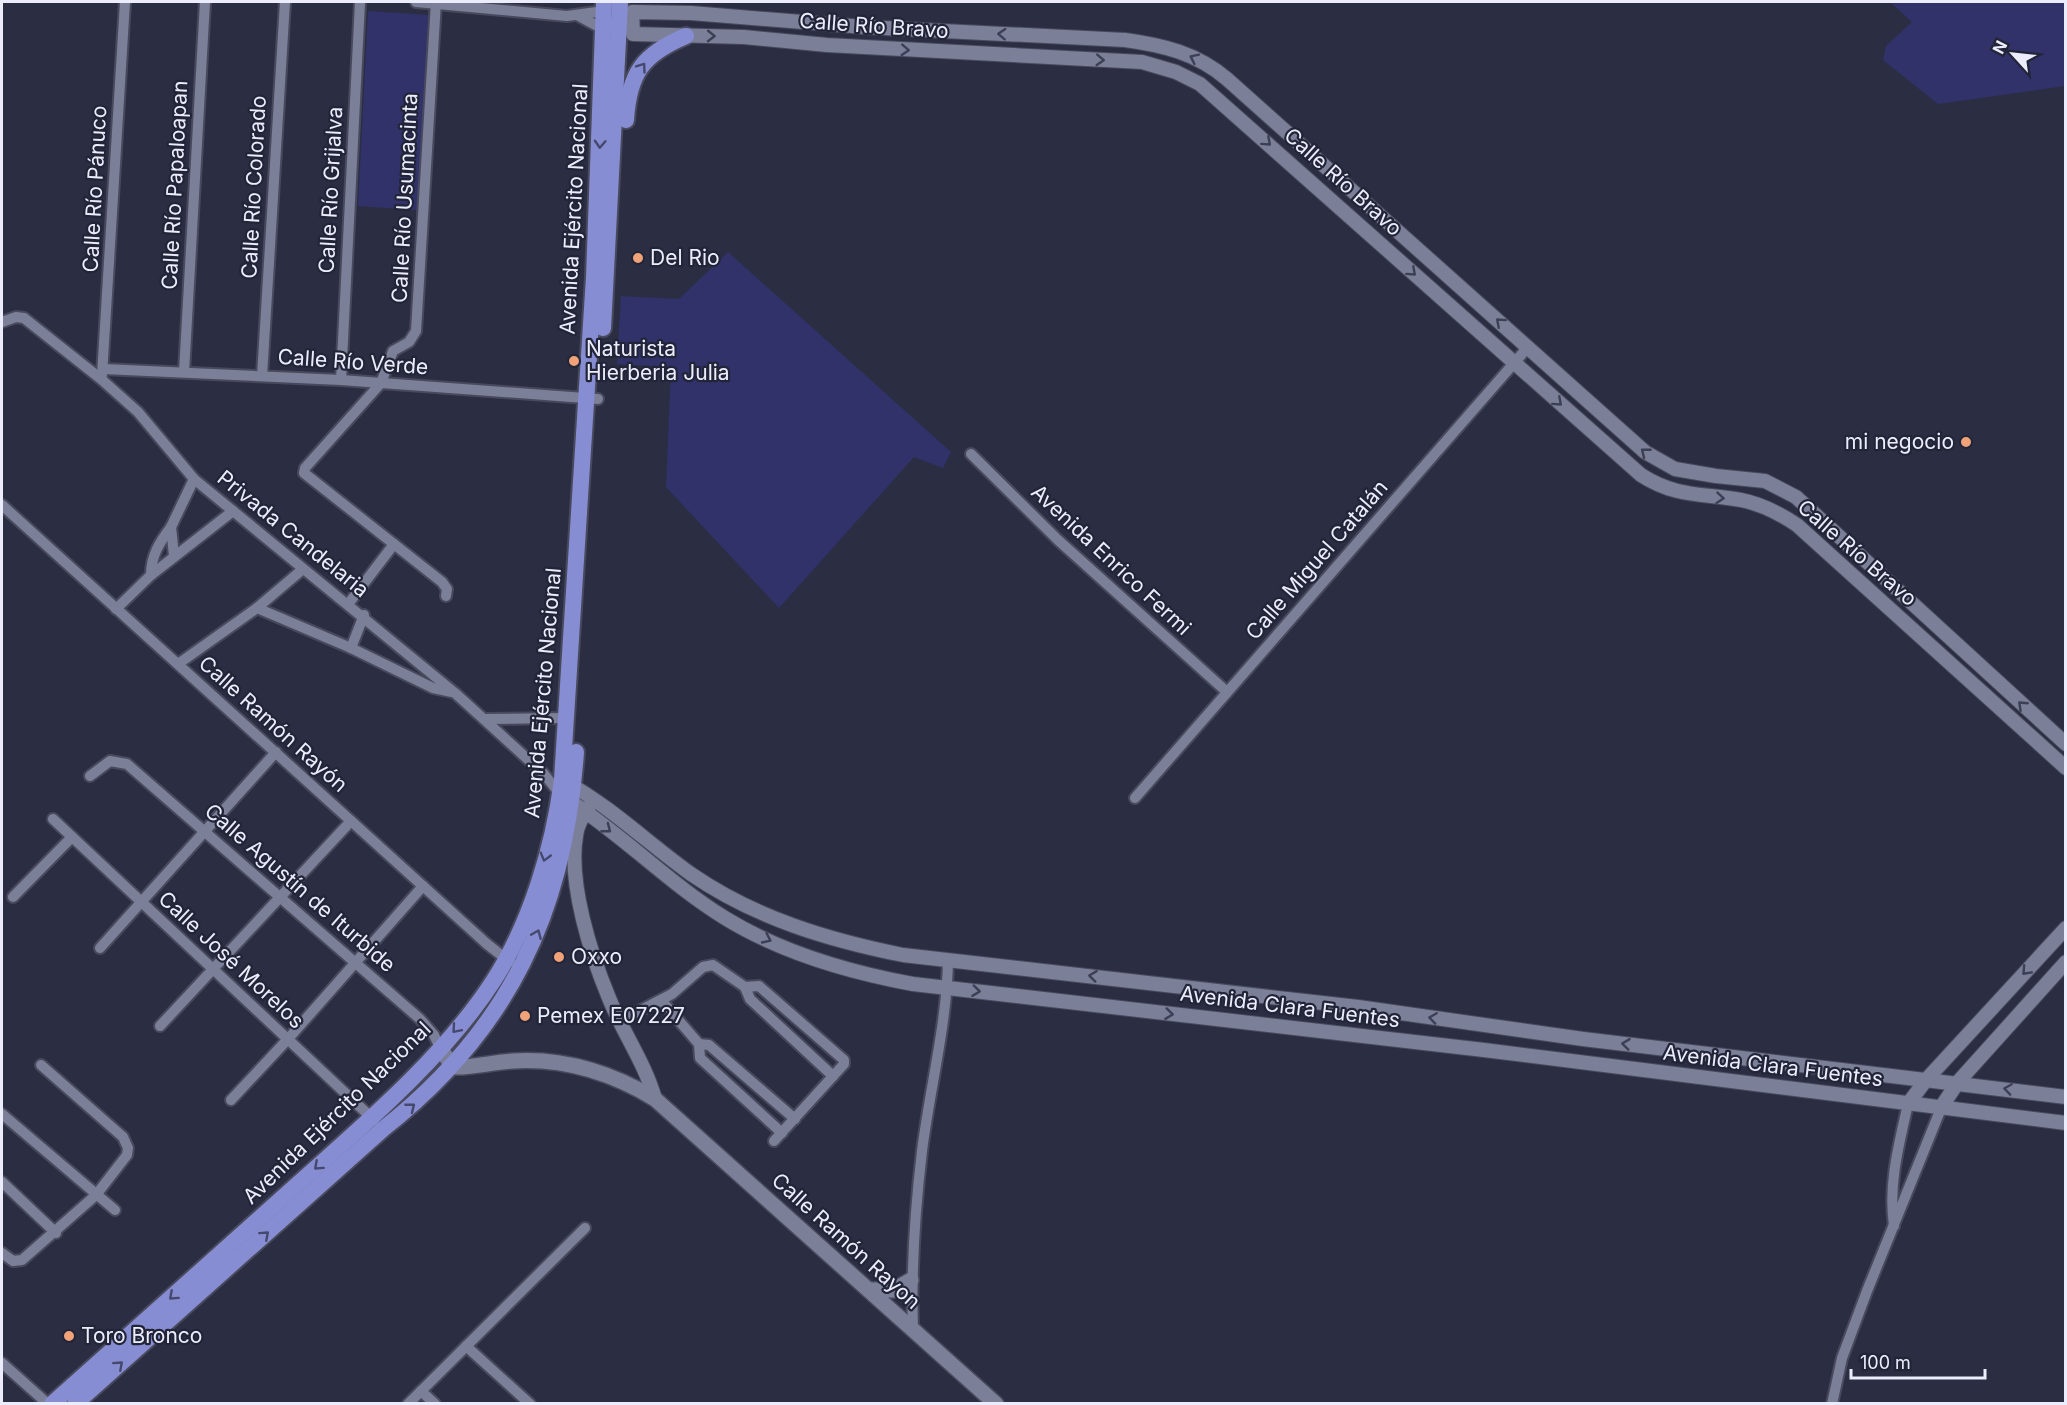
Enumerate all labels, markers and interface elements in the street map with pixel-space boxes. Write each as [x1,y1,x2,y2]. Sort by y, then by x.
street label: Calle Río Bravo [799,8,950,43]
north arrow [1983,24,2043,84]
one-way arrow [998,27,1007,40]
one-way arrow [706,30,715,42]
text: N [1988,37,2011,57]
one-way arrow [901,43,910,56]
one-way arrow [1096,53,1105,66]
one-way arrow [1190,54,1201,66]
one-way arrow [635,62,646,73]
street label: Calle Río Papaloapan [157,80,192,290]
street label: Avenida Ejército Nacional [554,83,593,335]
street label: Calle Río Usumacinta [387,92,422,304]
street label: Calle Río Colorado [236,95,271,279]
street label: Calle Río Pánuco [78,105,111,273]
street label: Calle Río Grijalva [314,106,347,274]
street label: Calle Río Bravo [1279,122,1407,241]
one-way arrow [1260,135,1271,146]
one-way arrow [594,139,607,148]
place label: Del Rio [650,245,720,270]
marker: Del Rio [631,251,645,265]
one-way arrow [1405,265,1416,276]
one-way arrow [1496,318,1506,329]
place label: Naturista Hierberia Julia [586,336,730,385]
street label: Calle Río Verde [277,344,429,379]
marker: Naturista Hierberia Julia [567,354,581,368]
one-way arrow [1551,395,1561,406]
place label: mi negocio [1845,429,1954,454]
marker: mi negocio [1959,435,1973,449]
one-way arrow [1641,448,1652,459]
street label: Privada Candelaria [213,465,374,602]
street label: Calle Miguel Catalán [1241,475,1393,645]
street label: Avenida Enrico Fermi [1026,479,1196,640]
one-way arrow [1716,491,1725,504]
street label: Calle Río Bravo [1793,494,1922,611]
street label: Avenida Ejército Nacional [519,567,566,819]
street label: Calle Ramón Rayón [194,650,353,797]
one-way arrow [2018,701,2029,712]
street label: Calle Agustín de Iturbide [200,798,401,977]
one-way arrow [600,822,611,833]
one-way arrow [540,852,553,862]
street label: Calle José Morelos [154,886,309,1033]
one-way arrow [530,929,542,940]
one-way arrow [761,932,772,944]
place label: Oxxo [571,944,622,969]
marker: Oxxo [552,950,566,964]
one-way arrow [2022,964,2033,975]
one-way arrow [1089,971,1098,983]
street label: Avenida Clara Fuentes [1179,981,1401,1032]
one-way arrow [971,984,980,996]
place label: Pemex E07227 [537,1003,685,1028]
one-way arrow [1165,1007,1174,1019]
marker: Pemex E07227 [518,1009,532,1023]
one-way arrow [1428,1012,1438,1024]
street label: Avenida Ejército Nacional [238,1016,436,1209]
one-way arrow [453,1022,464,1033]
one-way arrow [1622,1039,1631,1051]
street label: Avenida Clara Fuentes [1662,1040,1884,1091]
one-way arrow [2003,1083,2012,1095]
one-way arrow [404,1103,415,1114]
one-way arrow [314,1159,325,1170]
street label: Calle Ramón Rayon [767,1167,926,1314]
one-way arrow [258,1231,268,1242]
one-way arrow [169,1289,179,1300]
place label: Toro Bronco [81,1323,202,1348]
marker: Toro Bronco [62,1329,76,1343]
scale bar [1851,1342,1984,1380]
text: 100 m [1860,1352,1911,1373]
one-way arrow [112,1361,123,1372]

